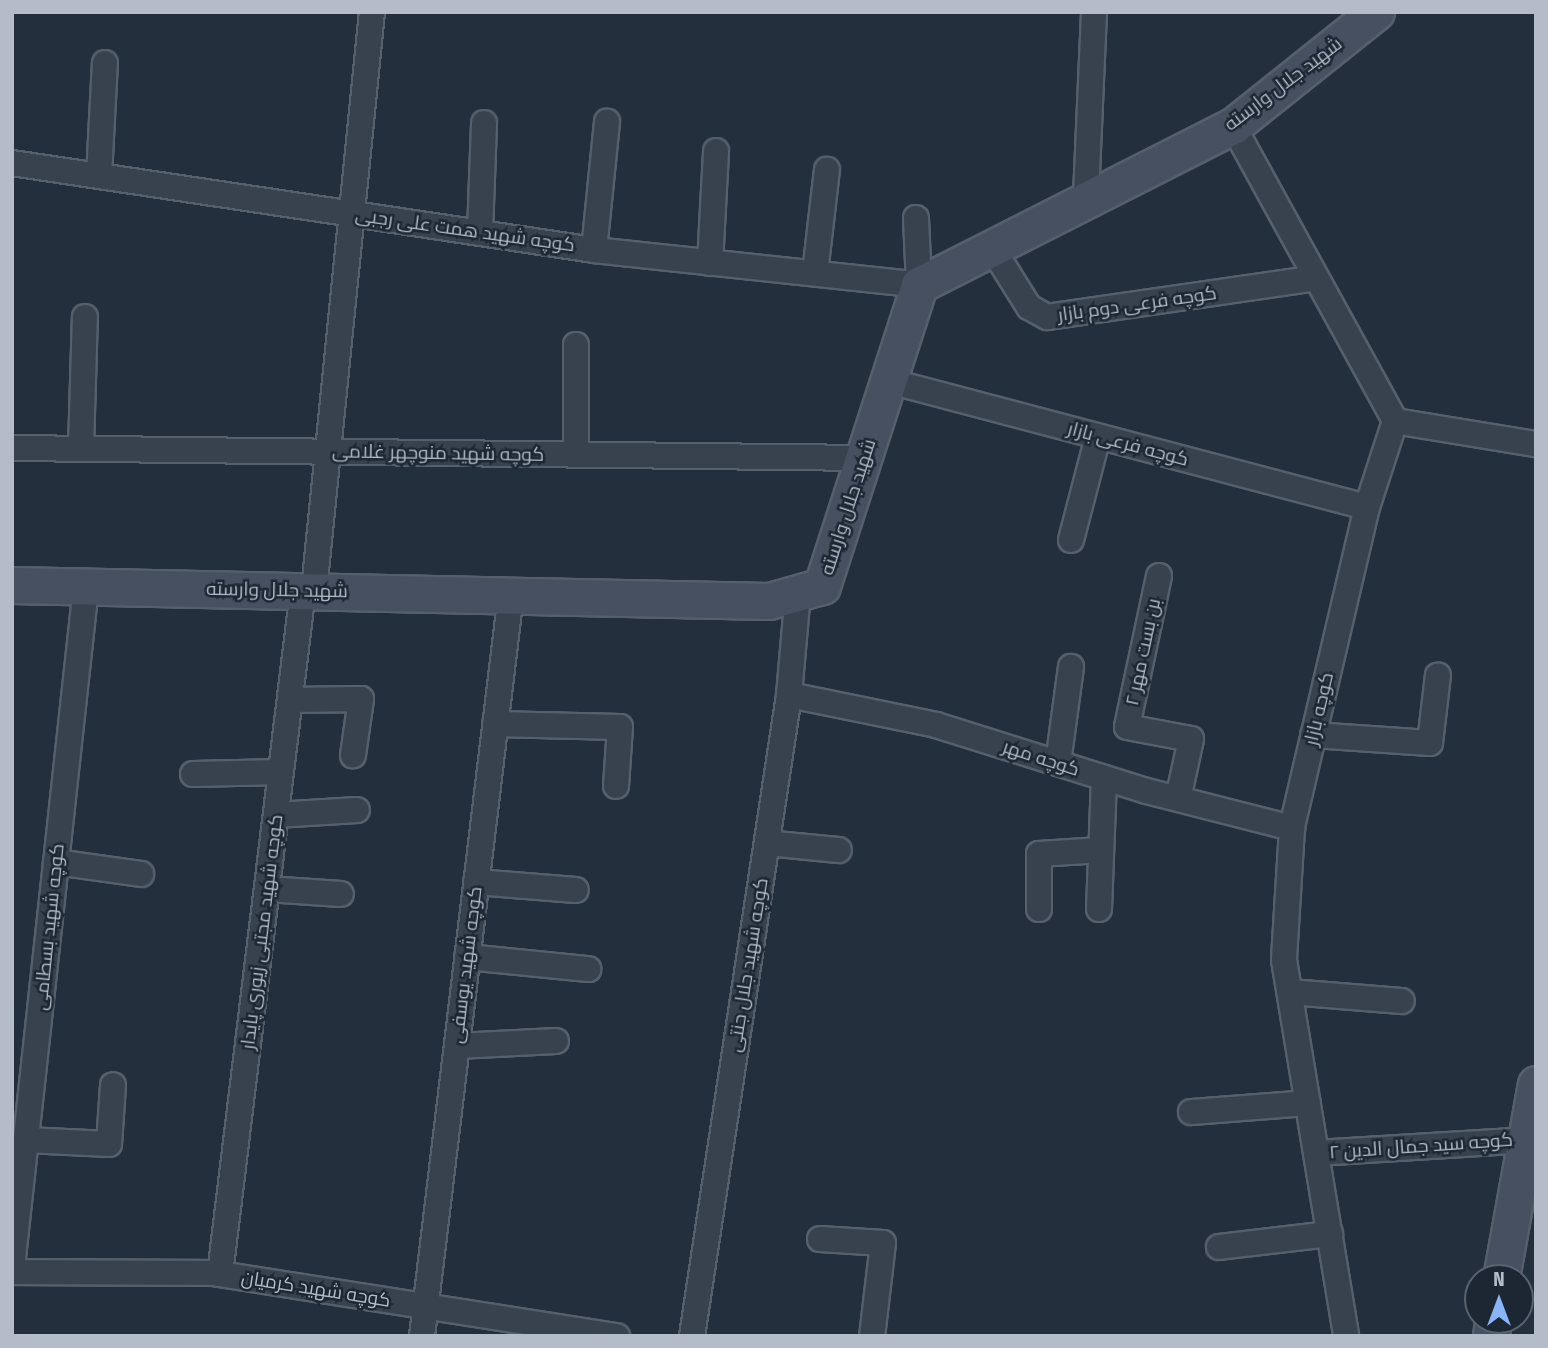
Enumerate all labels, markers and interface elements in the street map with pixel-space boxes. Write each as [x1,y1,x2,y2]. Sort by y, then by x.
street label: شهید جلال وارسته [1220,32,1346,136]
street label: کوچه شهید همت علی رجبی [354,203,576,257]
street label: کوچه فرعی دوم بازار [1056,282,1218,326]
street label: کوچه فرعی بازار [1065,417,1191,471]
street label: شهید جلال وارسته [815,436,881,578]
street label: کوچه شهید منوچهر غلامی [332,440,544,466]
street label: شهید جلال وارسته [206,577,348,603]
street label: بن بست مهر ۲ [1121,596,1165,708]
street label: کوچه بازار [1299,670,1339,748]
street label: کوچه مهر [1000,735,1082,781]
street label: کوچه شهید مجتبی زیوری پایدار [236,813,288,1051]
street label: کوچه شهید بسطامی [29,842,69,1012]
street label: کوچه شهید جلال جنتی [723,876,773,1054]
street label: کوچه شهید یوسفی [445,885,487,1045]
street label: کوچه سید جمال الدین ۲ [1328,1128,1514,1164]
north arrow [1464,1264,1534,1334]
street label: کوچه شهید کرمیان [240,1266,392,1312]
text: N [1493,1268,1505,1291]

